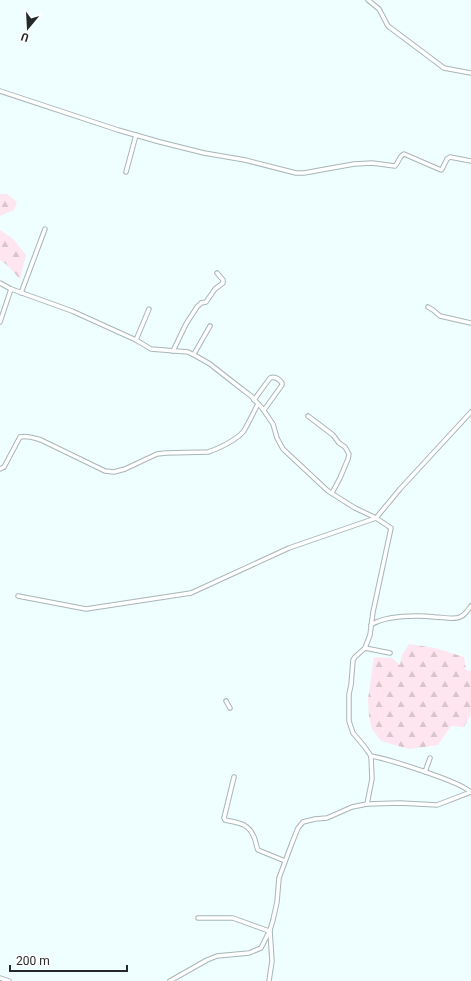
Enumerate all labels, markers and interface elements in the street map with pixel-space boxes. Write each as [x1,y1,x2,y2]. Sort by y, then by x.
north arrow [8,8,48,48]
text: U [20,30,31,44]
scale bar [10,947,127,973]
text: 200 m [16,954,50,968]

